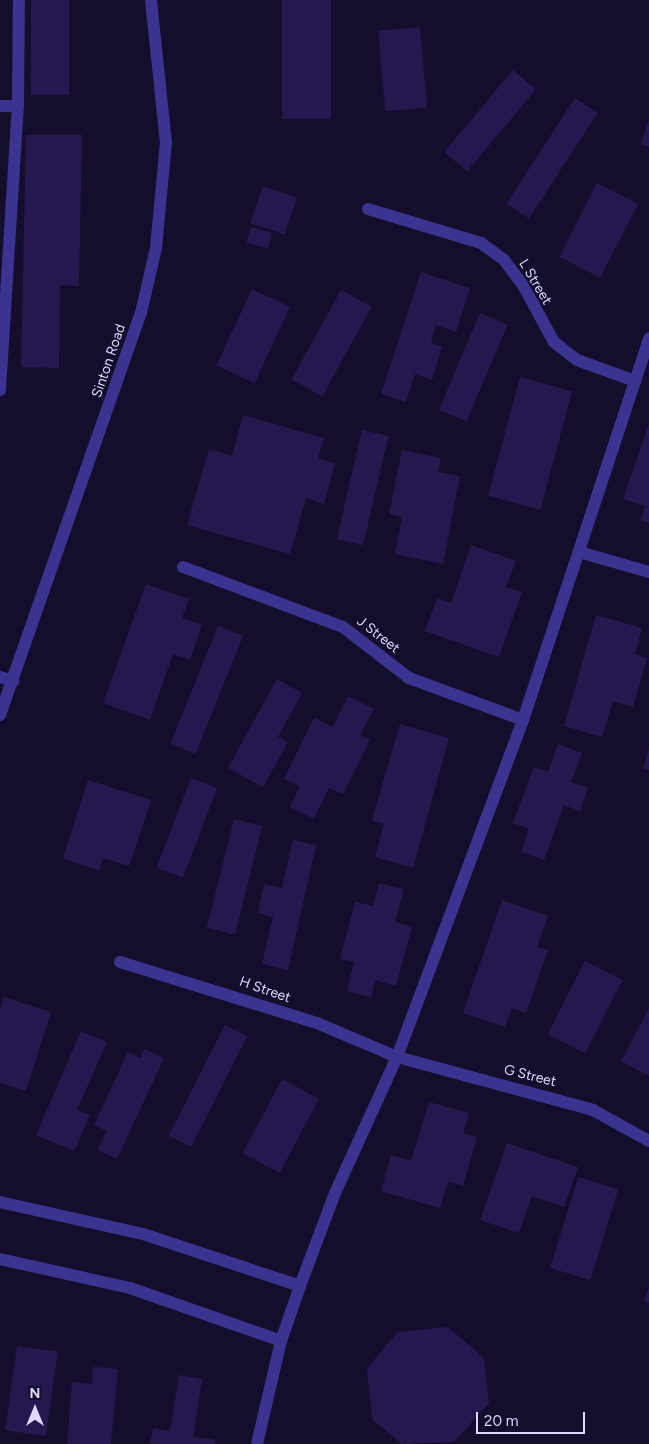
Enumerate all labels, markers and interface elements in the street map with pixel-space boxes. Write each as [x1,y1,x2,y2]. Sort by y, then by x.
street label: L Street [515,256,555,308]
street label: Sinton Road [89,322,129,400]
street label: J Street [353,613,403,657]
street label: H Street [237,973,293,1007]
street label: G Street [502,1061,558,1091]
north arrow [10,1384,60,1434]
text: N [30,1385,40,1402]
scale bar [479,1402,588,1434]
text: 20 m [484,1412,518,1430]

